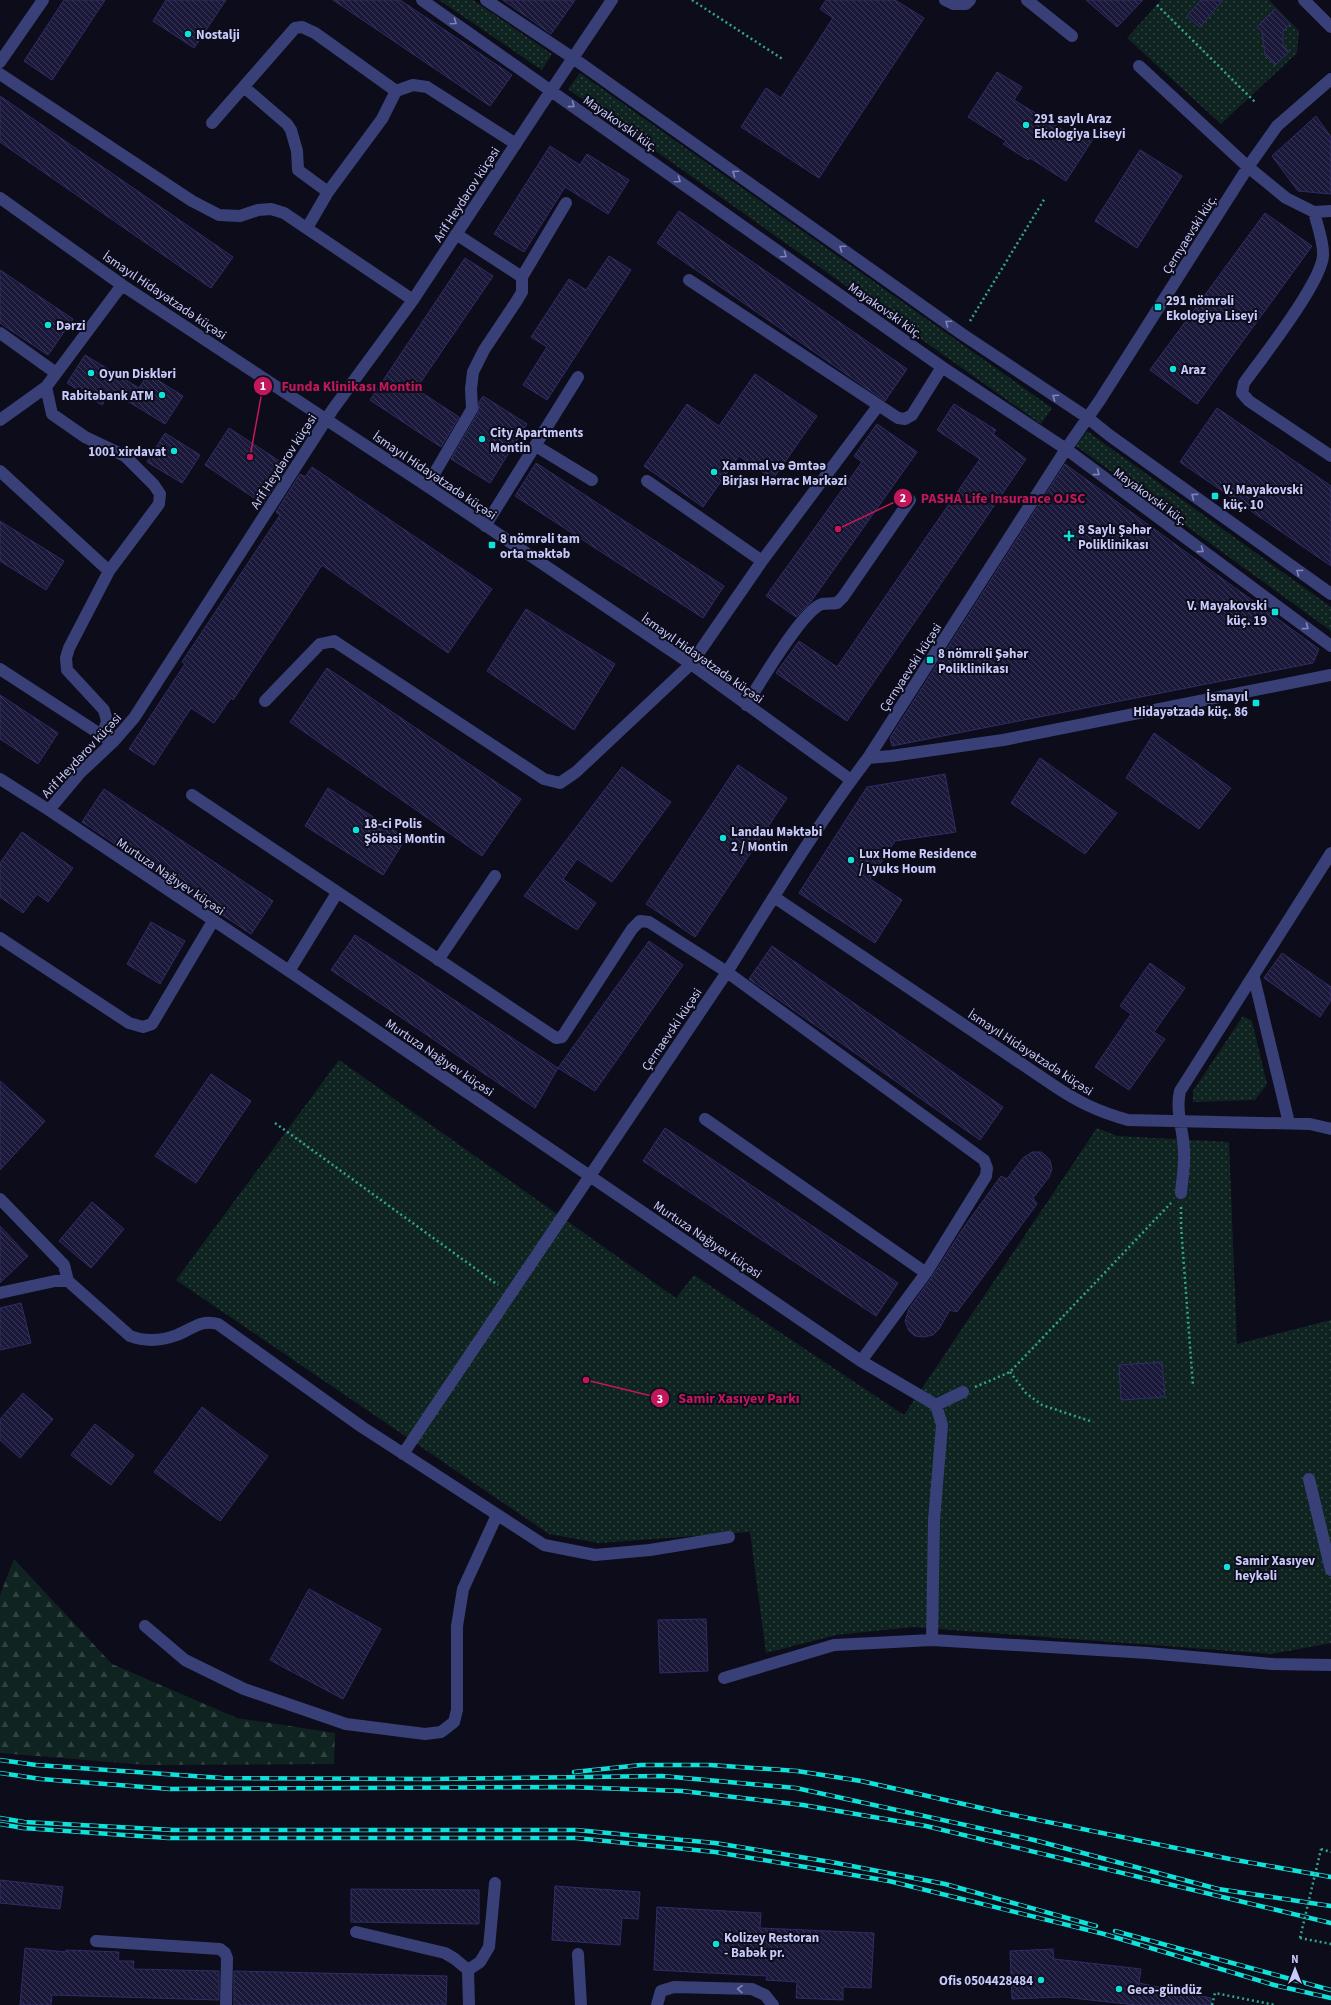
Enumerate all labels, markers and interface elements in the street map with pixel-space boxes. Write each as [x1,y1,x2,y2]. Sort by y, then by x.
one-way arrow [450,17,457,25]
place label: Nostalji [196,26,240,44]
marker: Nostalji [183,29,193,39]
street label: Mayakovski küç. [579,91,662,156]
one-way arrow [568,100,575,108]
place label: 291 saylı Araz Ekologiya Liseyi [1034,110,1126,143]
marker: 291 saylı Araz Ekologiya Liseyi [1021,120,1031,130]
street label: Arif Heydərov küçəsi [429,143,504,246]
one-way arrow [733,171,740,178]
one-way arrow [674,175,681,182]
street label: Çernyaevski küç. [1158,191,1221,278]
one-way arrow [839,246,846,253]
street label: İsmayıl Hidayətzadə küçəsi [99,248,230,344]
one-way arrow [780,250,787,257]
street label: Mayakovski küç. [844,278,927,343]
place label: 291 nömrəli Ekologiya Liseyi [1166,292,1258,325]
marker: 291 nömrəli Ekologiya Liseyi [1153,302,1163,312]
place label: Dərzi [56,317,86,335]
marker: Dərzi [43,320,53,330]
one-way arrow [945,321,952,328]
place label: Araz [1180,361,1206,379]
marker: Araz [1168,364,1178,374]
place label: Oyun Diskləri [99,365,176,383]
marker: Oyun Diskləri [86,368,96,378]
callout: Funda Klinikası Montin [253,373,431,399]
text: Funda Klinikası Montin [281,377,423,397]
text: 1 [260,378,266,395]
place label: Rabitəbank ATM [62,387,154,405]
marker: Rabitəbank ATM [157,390,167,400]
one-way arrow [1052,394,1059,402]
street label: Arif Heydərov küçəsi [246,410,321,513]
place label: City Apartments Montin [490,424,583,457]
street label: İsmayıl Hidayətzadə küçəsi [369,428,500,524]
marker: City Apartments Montin [477,434,487,444]
place label: 1001 xirdavat [88,443,166,461]
marker: 1001 xirdavat [169,446,179,456]
place label: Xammal və Əmtəə Birjası Hərrac Mərkəzi [722,457,847,490]
street label: Mayakovski küç. [1110,464,1191,530]
marker: Xammal və Əmtəə Birjası Hərrac Mərkəzi [709,467,719,477]
one-way arrow [1092,469,1099,476]
place label: V. Mayakovski küç. 10 [1222,481,1303,514]
callout: PASHA Life Insurance OJSC [893,485,1093,511]
text: PASHA Life Insurance OJSC [921,489,1085,509]
text: 2 [900,490,906,507]
marker: V. Mayakovski küç. 10 [1210,491,1220,501]
one-way arrow [1191,494,1198,501]
place label: 8 Saylı Şəhər Poliklinikası [1078,521,1152,554]
place label: 8 nömrəli tam orta məktəb [500,530,580,563]
marker: 8 Saylı Şəhər Poliklinikası [1063,530,1075,542]
marker: 8 nömrəli tam orta məktəb [487,540,497,550]
one-way arrow [1197,546,1204,553]
one-way arrow [1297,570,1304,577]
place label: V. Mayakovski küç. 19 [1186,597,1267,630]
marker: V. Mayakovski küç. 19 [1270,607,1280,617]
street label: İsmayıl Hidayətzadə küçəsi [638,610,767,708]
street label: Çernyaevski küçəsi [875,620,946,715]
one-way arrow [1302,622,1309,630]
place label: 8 nömrəli Şəhər Poliklinikası [938,645,1029,678]
marker: 8 nömrəli Şəhər Poliklinikası [925,655,935,665]
place label: İsmayıl Hidayətzadə küç. 86 [1133,688,1248,721]
marker: İsmayıl Hidayətzadə küç. 86 [1251,698,1261,708]
street label: Arif Heydərov küçəsi [38,709,126,802]
place label: 18-ci Polis Şöbəsi Montin [364,815,445,848]
place label: Landau Məktəbi 2 / Montin [731,823,822,856]
marker: 18-ci Polis Şöbəsi Montin [351,825,361,835]
marker: Landau Məktəbi 2 / Montin [718,833,728,843]
street label: Murtuza Nağıyev küçəsi [113,834,228,920]
place label: Lux Home Residence / Lyuks Houm [859,845,977,878]
marker: Lux Home Residence / Lyuks Houm [846,855,856,865]
street label: Çernaevski küçəsi [637,984,706,1075]
street label: İsmayıl Hidayətzadə küçəsi [964,1006,1097,1100]
street label: Murtuza Nağıyev küçəsi [382,1015,497,1101]
street label: Murtuza Nağıyev küçəsi [650,1197,765,1283]
callout: Samir Xasıyev Parkı [650,1385,808,1411]
text: Samir Xasıyev Parkı [678,1389,800,1409]
text: 3 [657,1391,663,1408]
place label: Samir Xasıyev heykəli [1235,1552,1315,1585]
marker: Samir Xasıyev heykəli [1222,1562,1232,1572]
place label: Kolizey Restoran - Babək pr. [724,1929,819,1962]
marker: Kolizey Restoran - Babək pr. [711,1939,721,1949]
north arrow [1275,1949,1315,1989]
text: N [1291,1952,1299,1967]
place label: Ofis 0504428484 [939,1972,1033,1990]
marker: Ofis 0504428484 [1036,1975,1046,1985]
place label: Gecə-gündüz [1127,1981,1202,1999]
marker: Gecə-gündüz [1114,1984,1124,1994]
one-way arrow [737,1985,743,1993]

